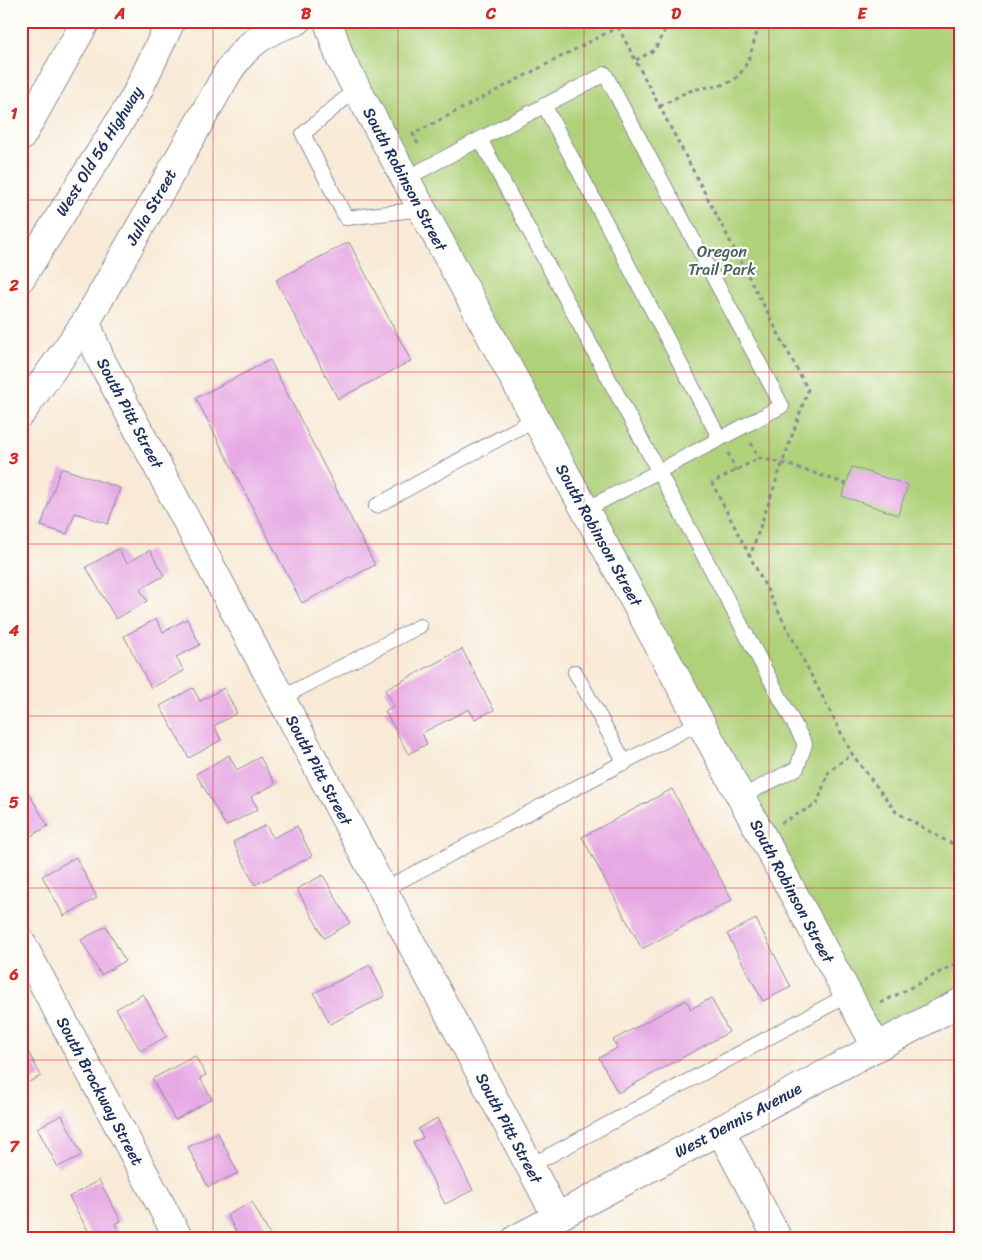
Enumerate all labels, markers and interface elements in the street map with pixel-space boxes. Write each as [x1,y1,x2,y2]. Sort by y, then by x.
text: A [114,0,125,28]
text: B [301,0,312,28]
text: C [485,0,497,28]
text: D [671,0,681,28]
text: E [858,0,868,28]
street label: West Old 56 Highway [47,79,151,222]
text: 1 [11,99,18,128]
street label: South Robinson Street [355,102,456,257]
street label: Julia Street [117,163,185,252]
park label: Oregon Trail Park [688,237,756,284]
text: 2 [8,271,19,300]
street label: South Pitt Street [88,352,172,474]
text: 3 [9,444,19,473]
street label: South Robinson Street [548,458,651,612]
text: 4 [8,616,19,645]
street label: South Pitt Street [277,709,361,831]
text: 5 [9,788,19,817]
street label: South Robinson Street [742,814,843,969]
text: 6 [8,960,19,989]
street label: South Brockway Street [48,1011,152,1171]
street label: South Pitt Street [467,1067,551,1189]
street label: West Dennis Avenue [669,1074,807,1166]
text: 7 [9,1132,20,1161]

